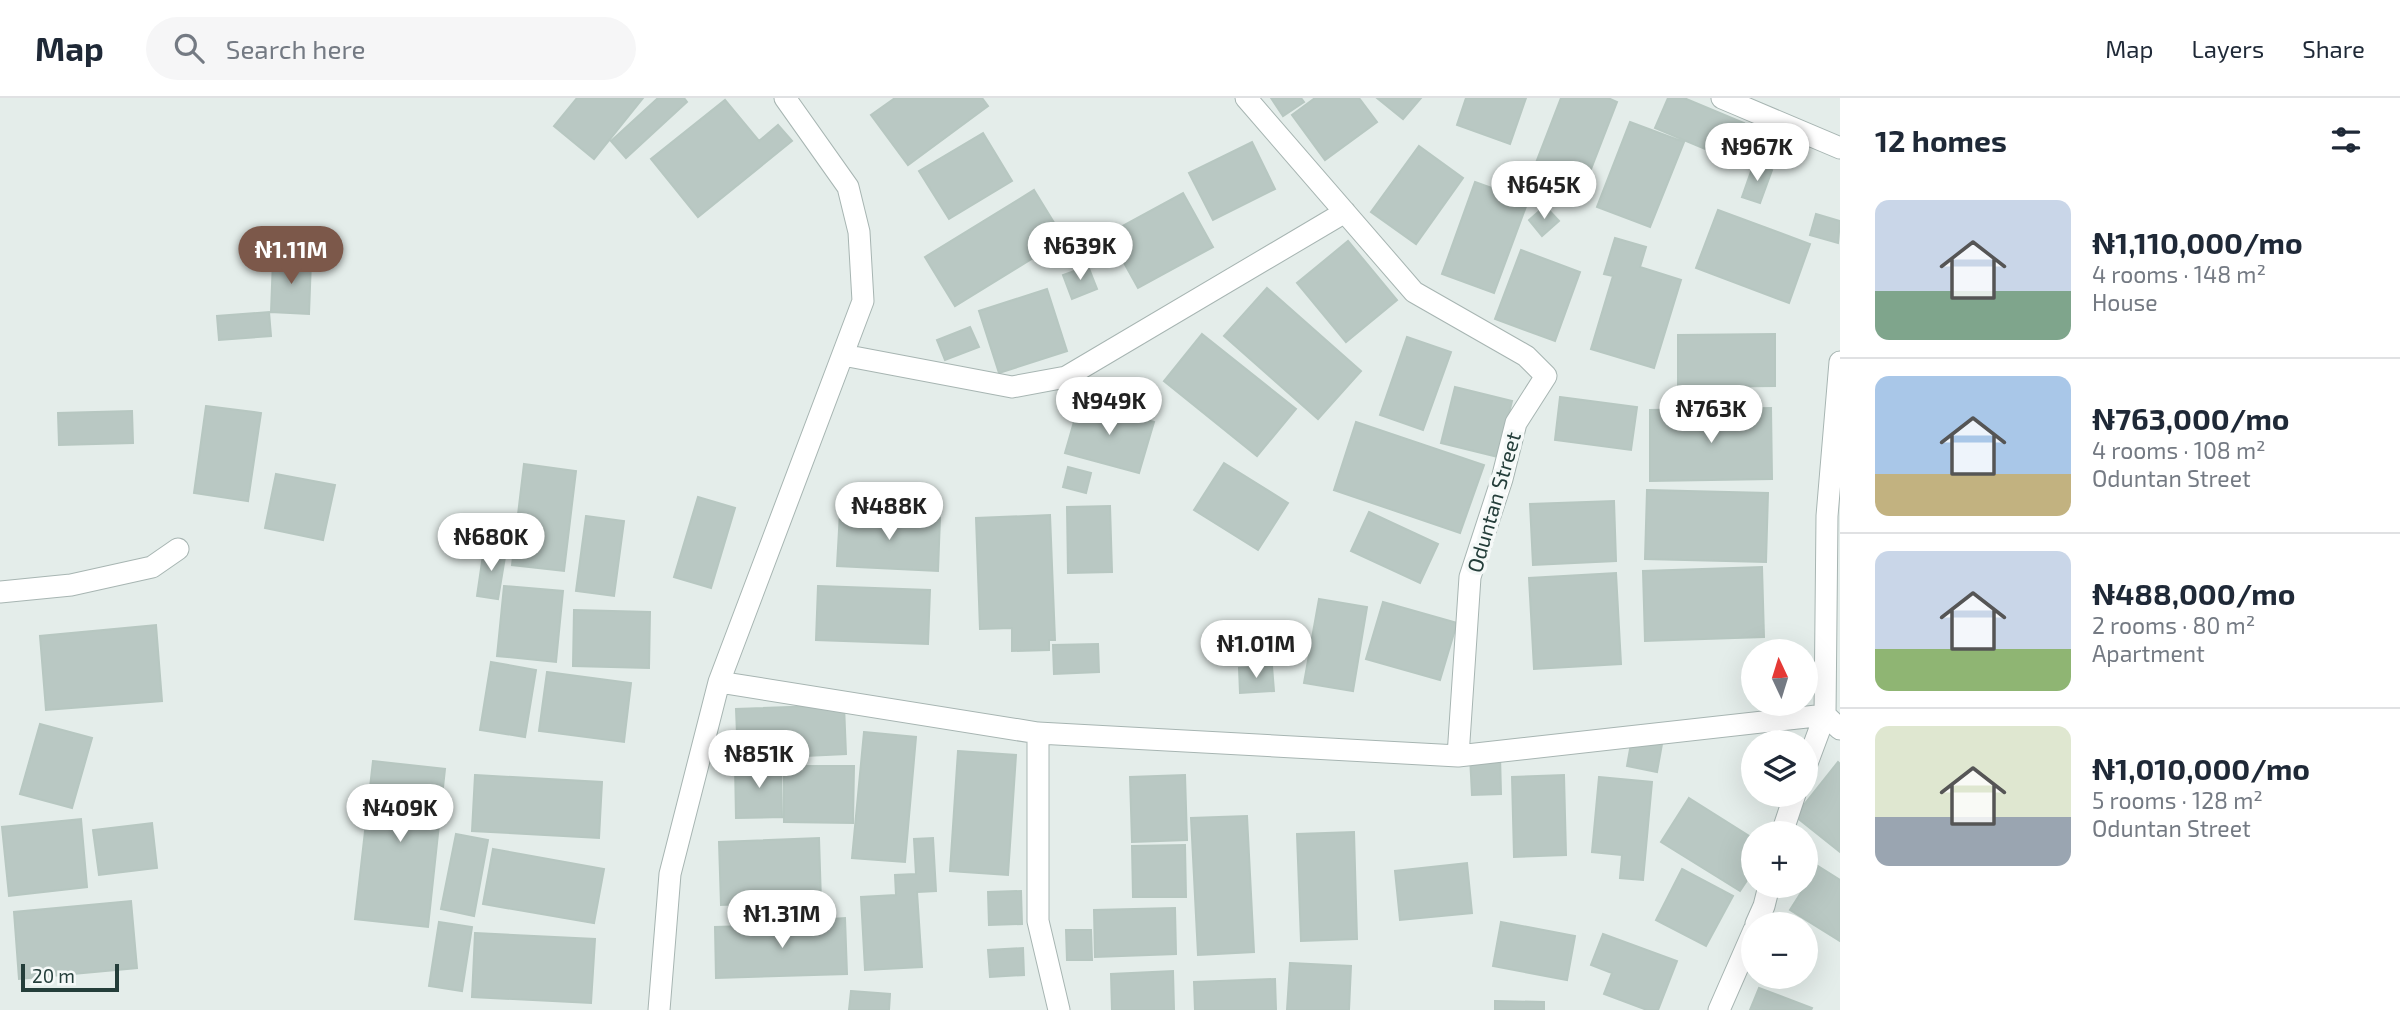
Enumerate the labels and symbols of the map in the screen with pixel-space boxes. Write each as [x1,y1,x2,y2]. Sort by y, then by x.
pin: ₦967K [1708,123,1806,183]
pin: ₦645K [1495,162,1593,221]
pin: ₦639K [1031,222,1129,282]
pin: ₦1.11M [234,226,348,286]
pin: ₦949K [1060,378,1158,437]
pin: ₦763K [1662,386,1760,445]
street label: Oduntan Street [1461,429,1525,575]
pin: ₦488K [840,482,938,542]
pin: ₦680K [442,514,540,573]
pin: ₦1.01M [1199,620,1313,680]
north arrow [1741,639,1818,716]
pin: ₦851K [710,730,808,790]
pin: ₦409K [351,784,449,844]
pin: ₦1.31M [725,890,839,950]
scale bar [21,961,119,993]

